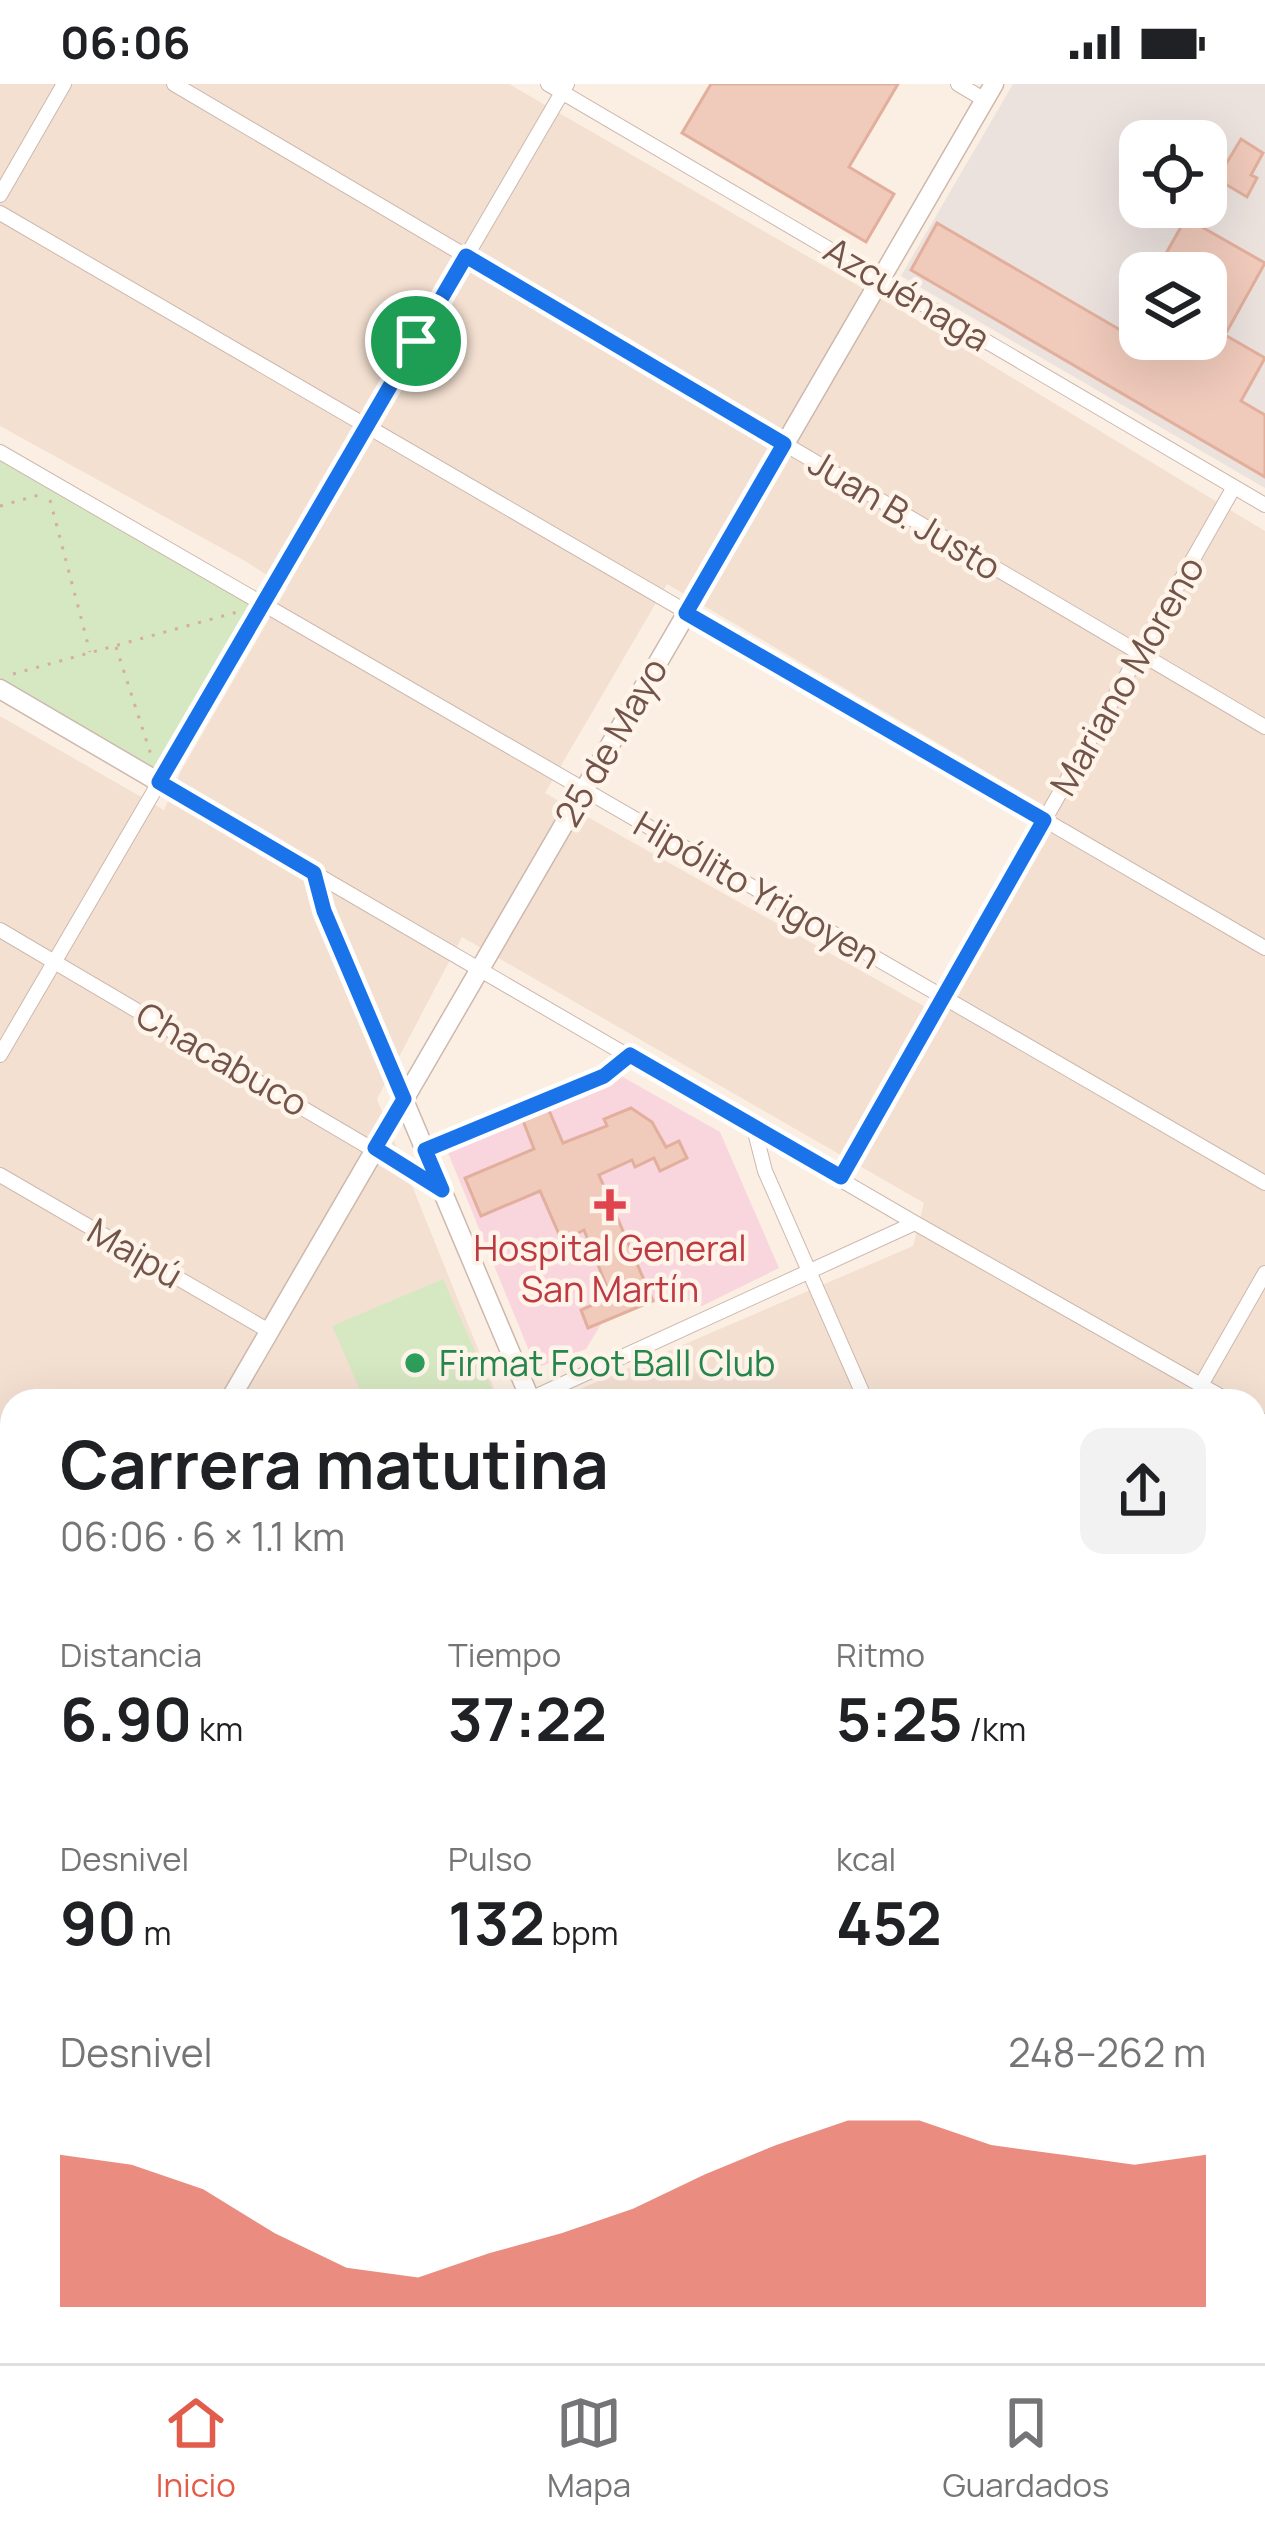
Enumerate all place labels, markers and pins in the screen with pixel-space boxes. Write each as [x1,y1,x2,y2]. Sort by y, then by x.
pin [365,290,467,392]
marker: Hospital General San Martín [594,1189,626,1221]
place label: Hospital General San Martín [473,1223,747,1313]
place label: Firmat Foot Ball Club [439,1338,775,1387]
marker: Firmat Foot Ball Club [402,1350,428,1376]

